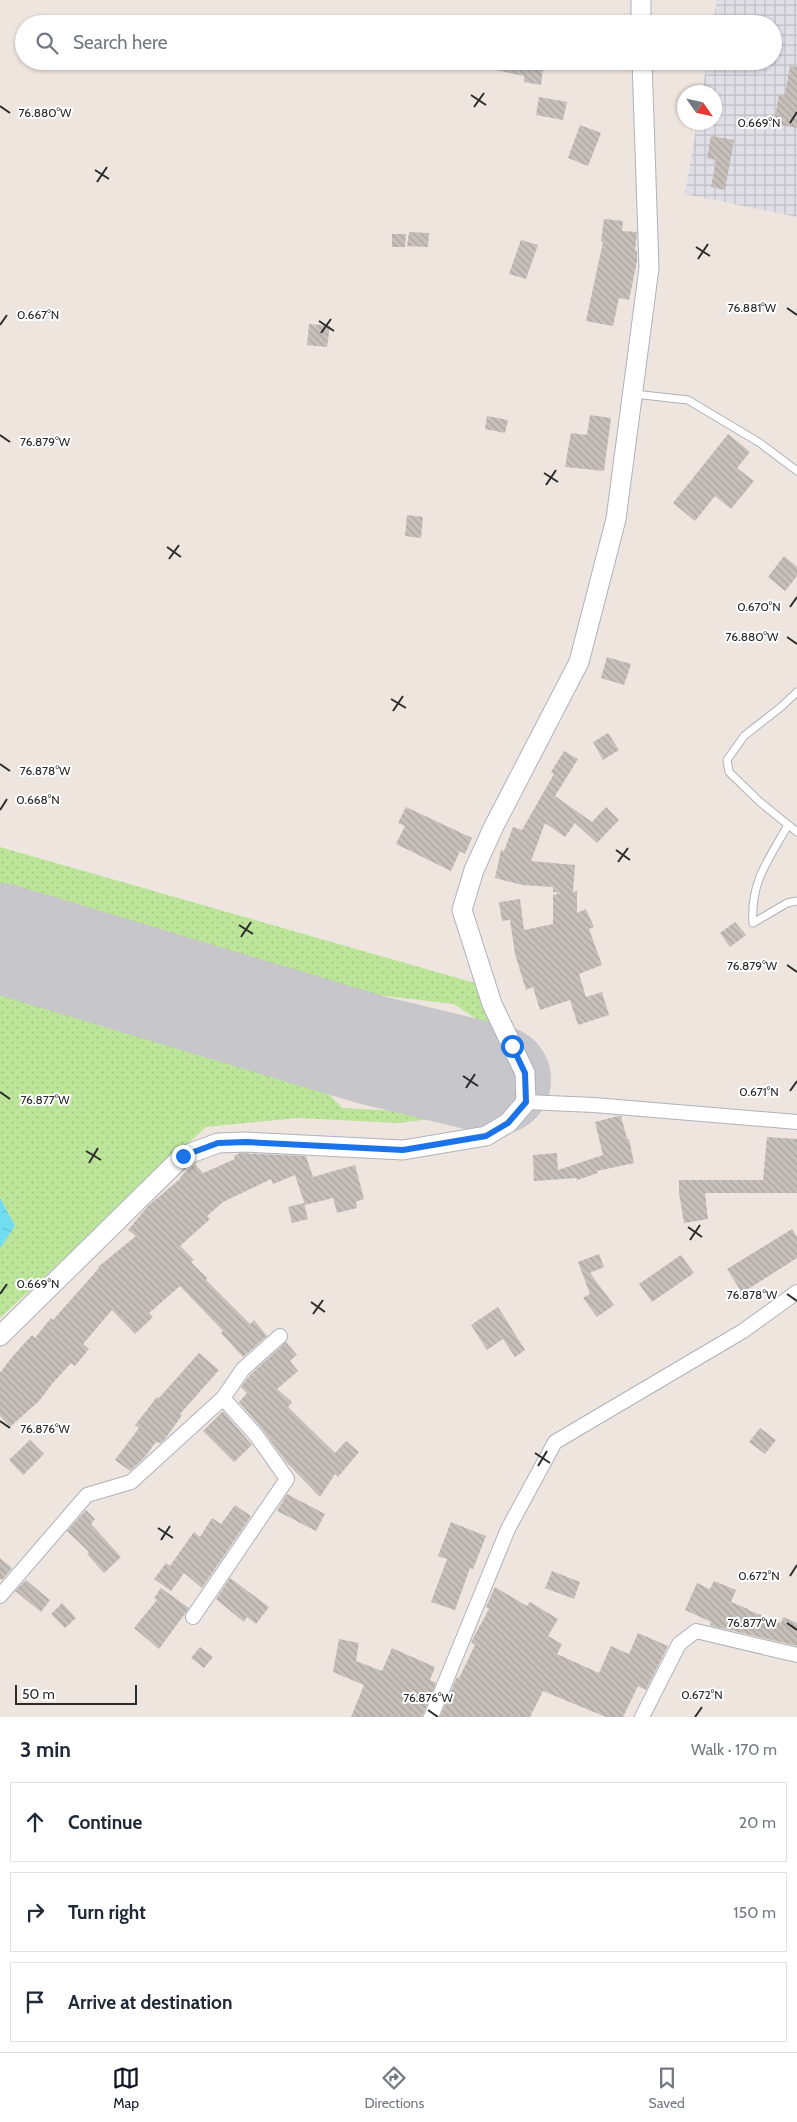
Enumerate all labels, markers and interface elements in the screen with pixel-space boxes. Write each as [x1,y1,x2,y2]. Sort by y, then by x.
search box [15,15,782,70]
icon: search [33,29,61,57]
text: Search here [73,31,167,54]
north arrow [677,85,722,130]
text: 76.880°W [19,105,72,120]
text: 0.669°N [737,115,781,130]
text: 76.881°W [728,300,777,315]
text: 0.667°N [17,307,59,322]
text: 76.879°W [20,434,71,449]
text: 0.670°N [737,599,781,614]
text: 76.880°W [726,629,779,644]
text: 76.878°W [20,763,71,778]
text: 0.668°N [16,792,60,807]
text: 76.879°W [727,958,778,973]
route start [501,1035,524,1058]
text: 0.671°N [739,1084,779,1099]
text: 76.877°W [20,1092,70,1107]
route end [172,1145,195,1168]
text: 0.669°N [16,1276,60,1291]
text: 76.878°W [727,1287,778,1302]
text: 76.876°W [20,1421,70,1436]
text: 0.672°N [738,1568,780,1583]
text: 76.877°W [727,1615,777,1630]
scale bar [15,1682,138,1705]
text: 50 m [22,1685,55,1703]
text: 0.672°N [681,1687,723,1702]
text: 76.876°W [403,1690,453,1705]
text: 3 min [20,1737,71,1762]
text: Walk · 170 m [691,1740,777,1759]
icon: ahead [21,1808,49,1836]
text: Continue [68,1811,142,1834]
text: 20 m [739,1813,776,1832]
icon: right [21,1898,49,1926]
text: Turn right [68,1901,146,1924]
text: 150 m [733,1903,776,1922]
icon: arrive [21,1988,49,2016]
text: Arrive at destination [68,1991,232,2014]
tab: Map [112,2064,140,2112]
tab: Directions [364,2064,424,2112]
tab: Saved [648,2064,685,2112]

